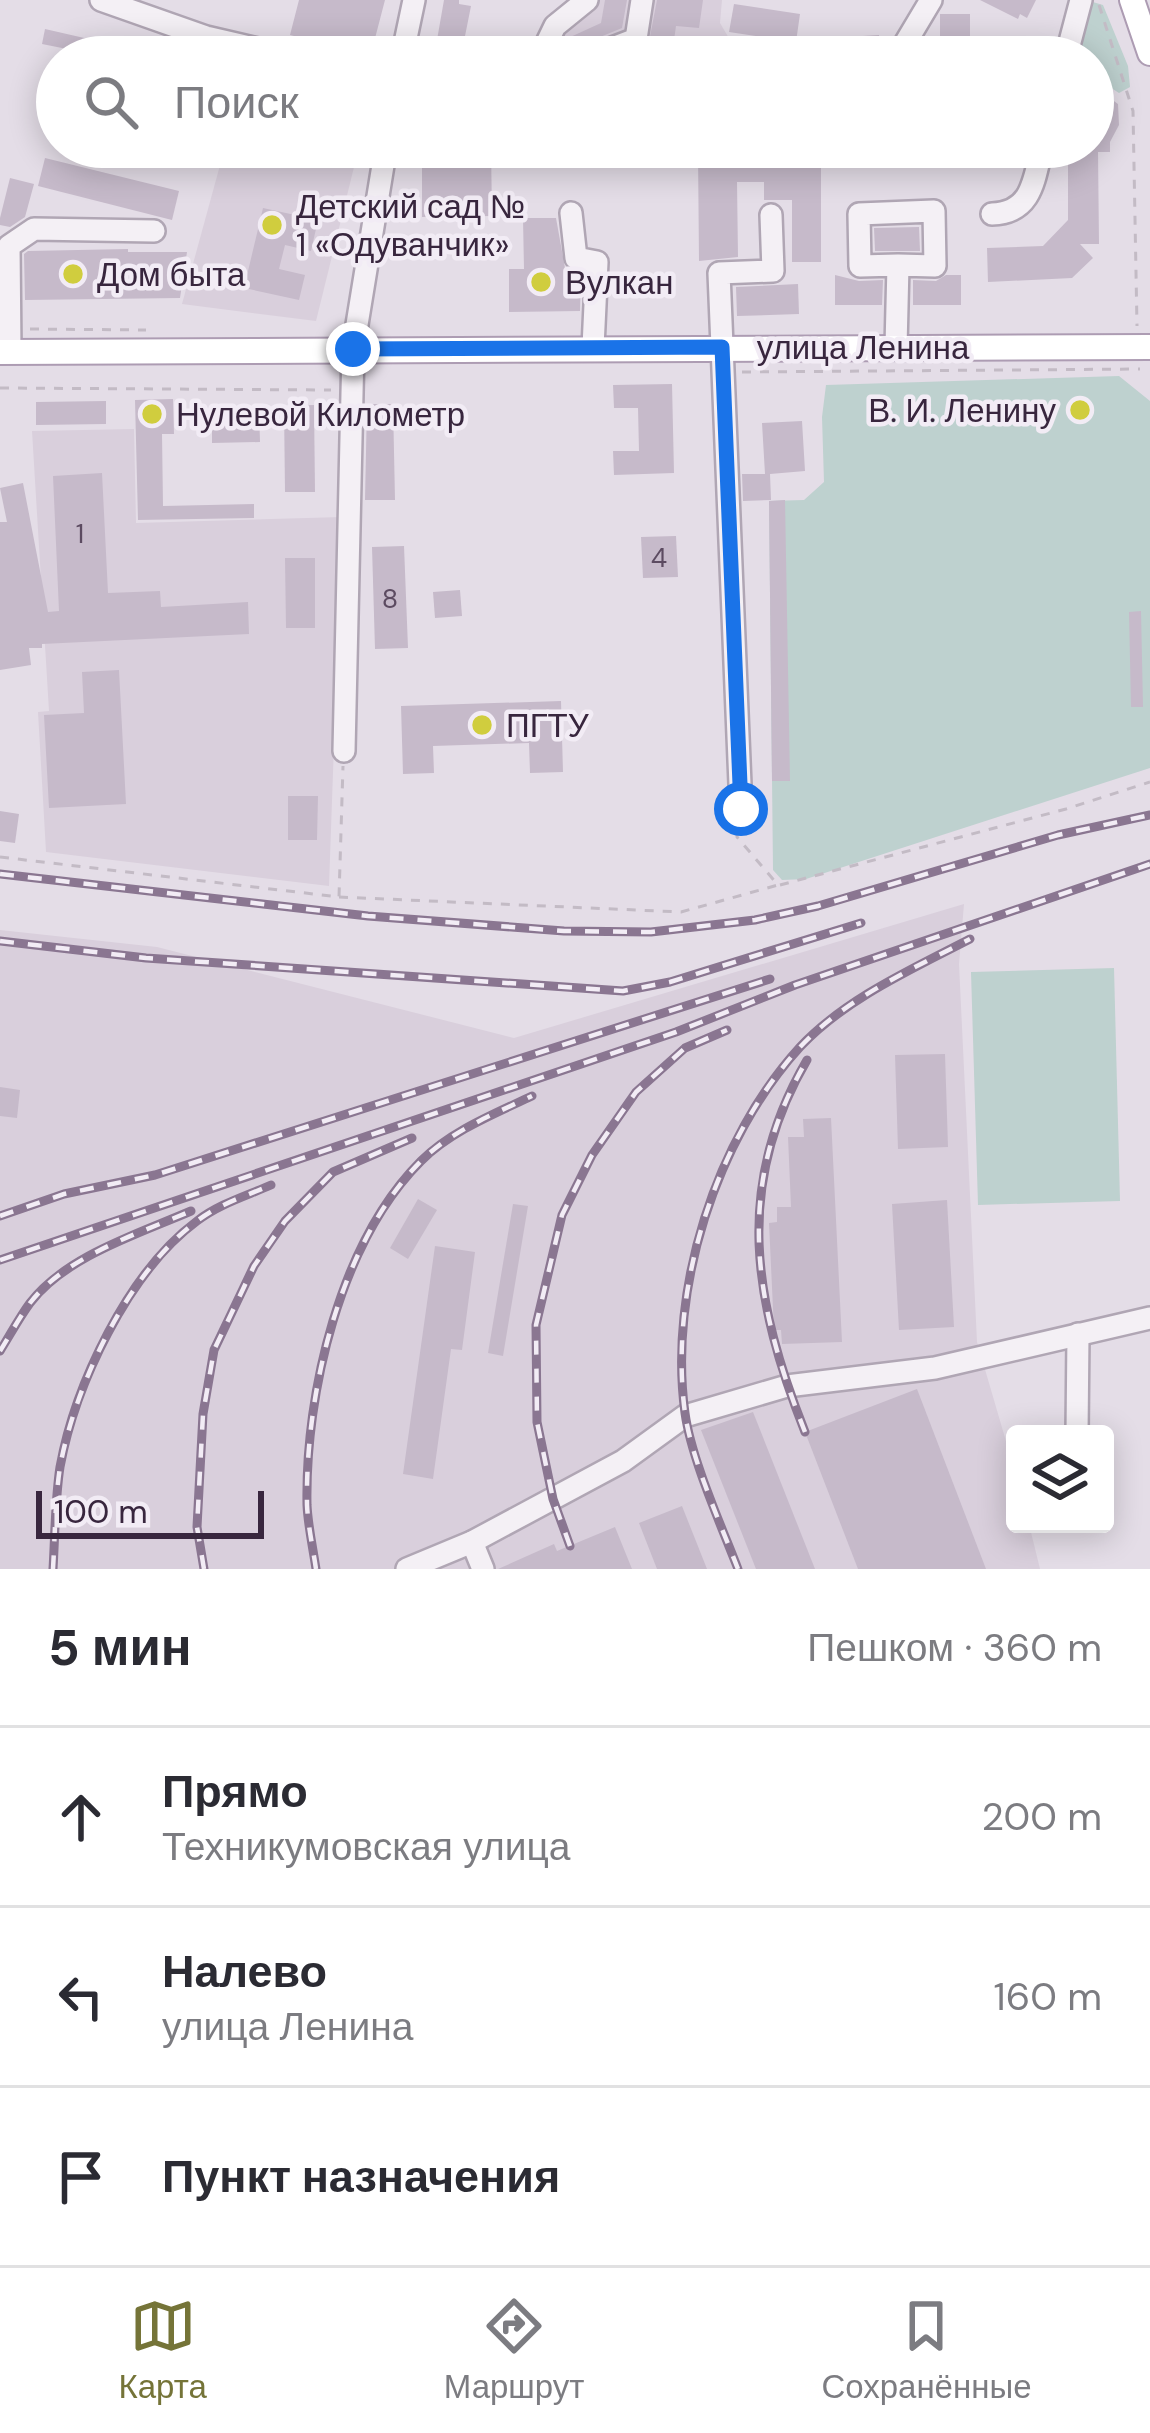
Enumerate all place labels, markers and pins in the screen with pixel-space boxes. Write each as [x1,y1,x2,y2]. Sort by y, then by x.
place label: Детский сад № 1 «Одуванчик» [296,185,525,266]
marker: Детский сад № 1 «Одуванчик» [259,212,285,238]
place label: Дом быта [97,253,246,296]
marker: Дом быта [60,261,86,287]
place label: Вулкан [565,261,673,304]
marker: Вулкан [528,269,554,295]
place label: В. И. Ленину [868,389,1056,432]
place label: Нулевой Километр [176,393,465,436]
marker: В. И. Ленину [1067,397,1093,423]
marker: Нулевой Километр [139,401,165,427]
place label: ПГТУ [506,704,590,747]
marker: ПГТУ [469,712,495,738]

